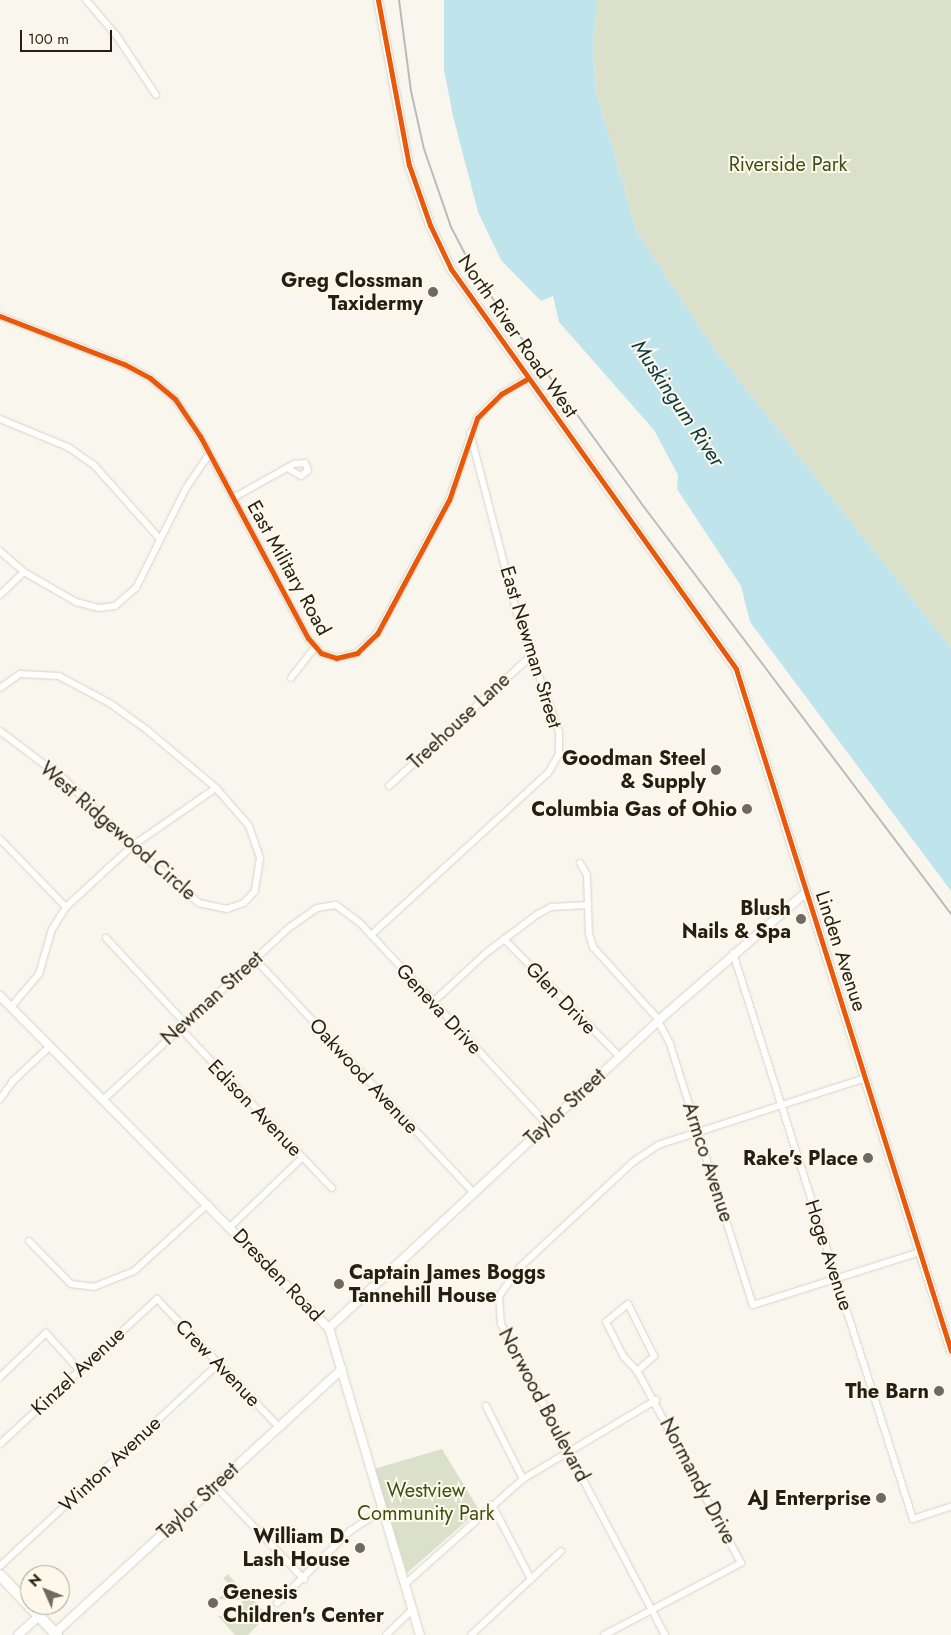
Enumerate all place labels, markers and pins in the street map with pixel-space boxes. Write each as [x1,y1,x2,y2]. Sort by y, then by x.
place label: Greg Clossman Taxidermy [281,268,423,315]
marker: Greg Clossman Taxidermy [427,286,439,298]
place label: Goodman Steel & Supply [562,746,706,793]
marker: Goodman Steel & Supply [710,764,722,776]
place label: Columbia Gas of Ohio [531,797,737,821]
marker: Columbia Gas of Ohio [741,803,753,815]
place label: Blush Nails & Spa [682,896,791,943]
marker: Blush Nails & Spa [795,913,807,925]
place label: Rake's Place [743,1146,858,1170]
marker: Rake's Place [862,1152,874,1164]
place label: Captain James Boggs Tannehill House [349,1260,545,1307]
marker: Captain James Boggs Tannehill House [333,1278,345,1290]
place label: The Barn [845,1379,929,1403]
marker: The Barn [933,1385,945,1397]
place label: AJ Enterprise [747,1486,871,1510]
marker: AJ Enterprise [875,1492,887,1504]
place label: William D. Lash House [243,1524,350,1571]
marker: William D. Lash House [354,1542,366,1554]
place label: Genesis Children's Center [223,1580,384,1627]
marker: Genesis Children's Center [207,1597,219,1609]

